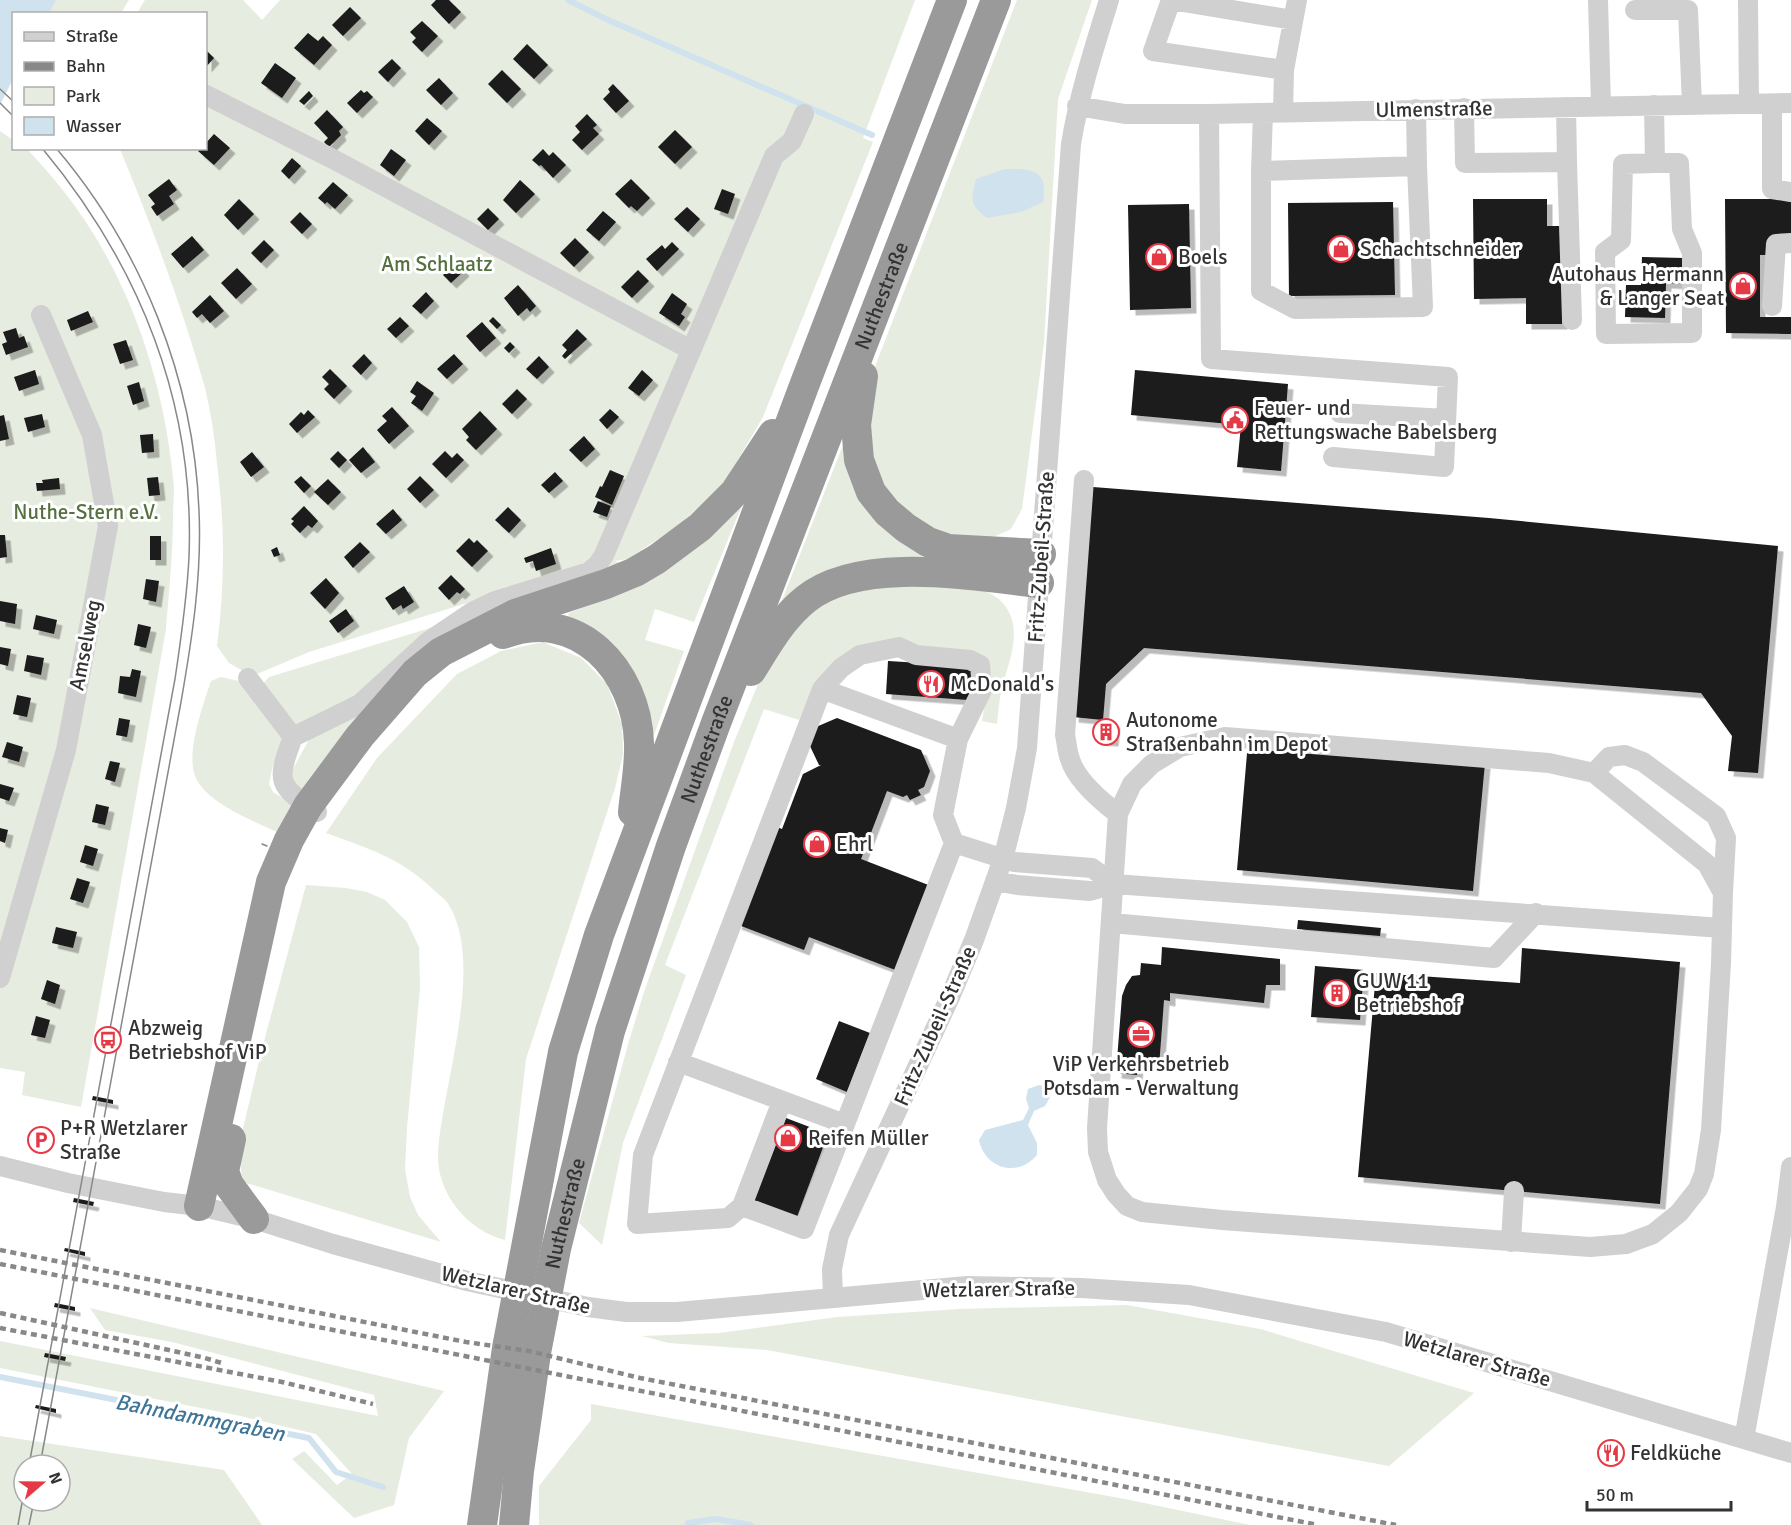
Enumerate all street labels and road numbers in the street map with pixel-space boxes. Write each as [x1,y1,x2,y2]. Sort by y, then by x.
street label: Ulmenstraße [1375,95,1493,123]
street label: Nuthestraße [849,238,914,353]
street label: Fritz-Zubeil-Straße [1022,470,1060,644]
street label: Amselweg [63,597,107,693]
street label: Nuthestraße [675,691,739,807]
street label: Fritz-Zubeil-Straße [888,942,982,1110]
street label: Nuthestraße [539,1155,591,1271]
street label: Wetzlarer Straße [439,1260,593,1320]
street label: Wetzlarer Straße [923,1275,1075,1303]
street label: Wetzlarer Straße [1400,1325,1554,1393]

